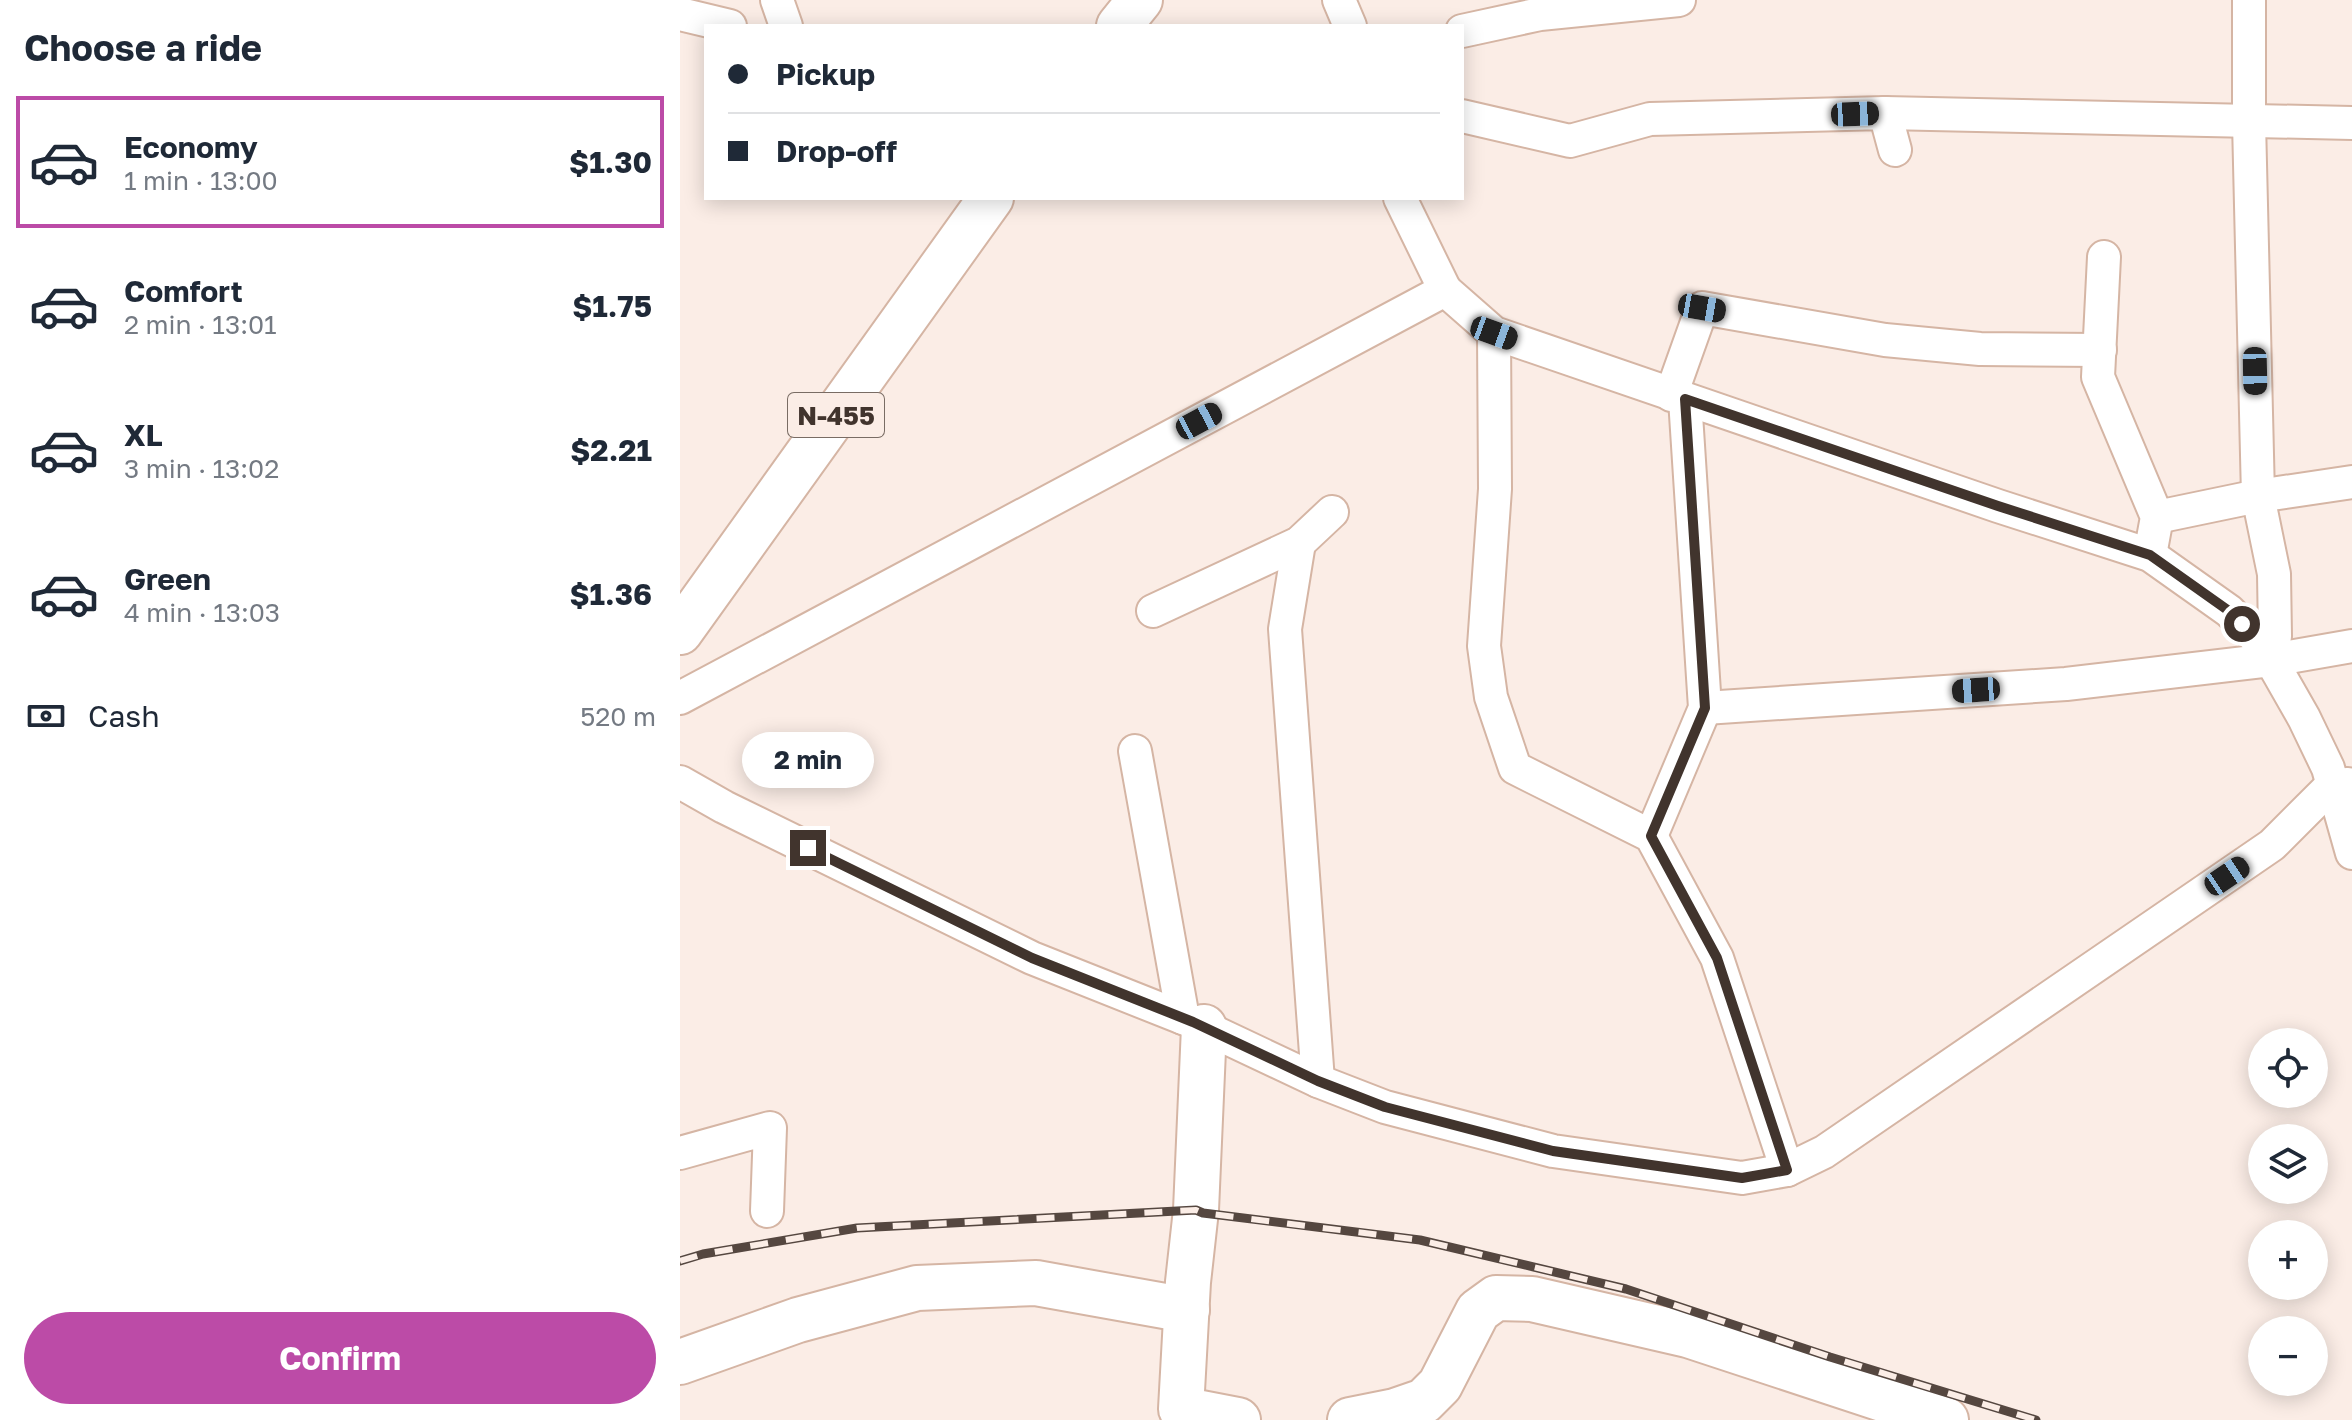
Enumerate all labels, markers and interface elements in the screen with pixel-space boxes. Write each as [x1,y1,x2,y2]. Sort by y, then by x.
text: Choose a ride [24,26,262,69]
text: Pickup [776,56,875,92]
car [1831,101,1879,127]
icon: car [28,126,100,198]
text: Economy [124,129,258,165]
text: Drop-off [776,133,897,169]
text: $1.30 [569,144,652,180]
text: 1 min · 13:00 [124,165,278,196]
icon: car [28,270,100,342]
text: Comfort [124,273,243,309]
text: $1.75 [572,288,652,324]
car [1676,292,1728,324]
text: 2 min · 13:01 [124,309,277,340]
car [1467,314,1521,352]
car [2243,347,2267,395]
road number: N-455 [788,393,884,437]
car [1172,399,1226,443]
icon: car [28,414,100,486]
text: XL [124,417,163,453]
text: $2.21 [570,432,652,468]
text: 3 min · 13:02 [124,453,279,484]
icon: car [28,558,100,630]
text: Green [124,561,211,597]
text: $1.36 [570,576,652,612]
text: 4 min · 13:03 [124,597,280,628]
route start [2224,606,2260,642]
car [1951,676,2001,704]
icon: cash [24,694,68,738]
text: Cash [88,698,160,734]
text: 520 m [580,701,656,732]
callout: 2 min [742,732,874,788]
text: 2 min [774,744,842,775]
route end [790,830,826,866]
car [2200,853,2254,899]
map controls [2248,1028,2328,1396]
button: locate [2248,1028,2328,1108]
button: layers [2248,1124,2328,1204]
button: + [2248,1220,2328,1300]
button: Confirm [24,1312,656,1404]
button: − [2248,1316,2328,1396]

